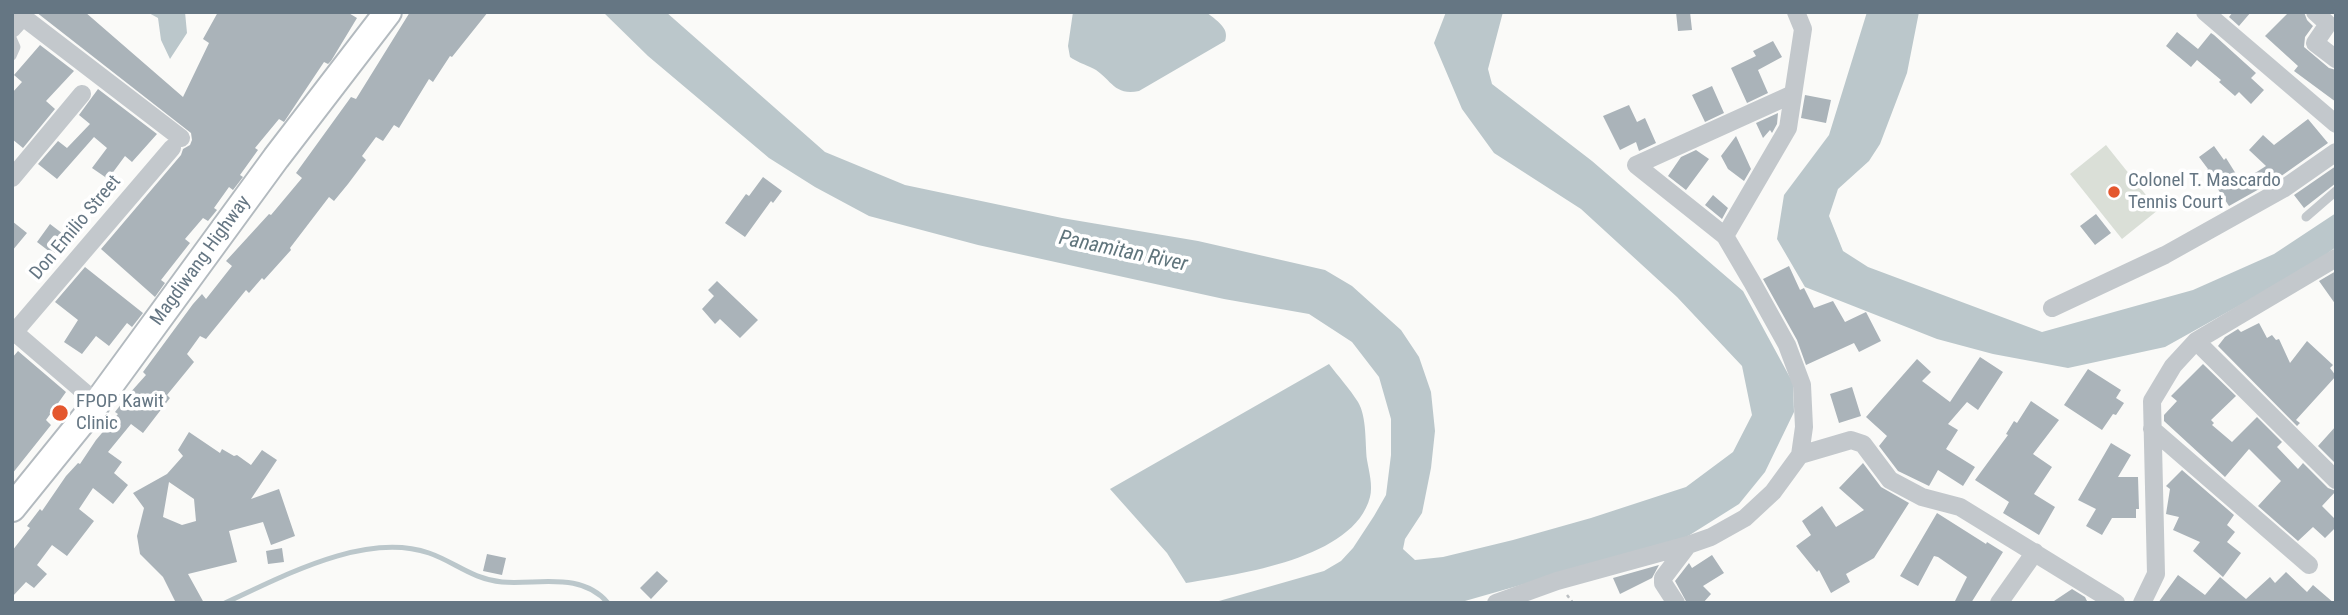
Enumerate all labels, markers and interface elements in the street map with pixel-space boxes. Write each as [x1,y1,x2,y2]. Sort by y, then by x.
place label: Colonel T. Mascardo Tennis Court [2128,170,2281,214]
street label: Don Emilio Street [26,171,126,285]
marker: Colonel T. Mascardo Tennis Court [2106,184,2122,200]
street label: Magdiwang Highway [146,192,256,330]
water label: Panamitan River [1056,226,1190,278]
place label: FPOP Kawit Clinic [76,391,164,435]
marker: FPOP Kawit Clinic [50,403,70,423]

